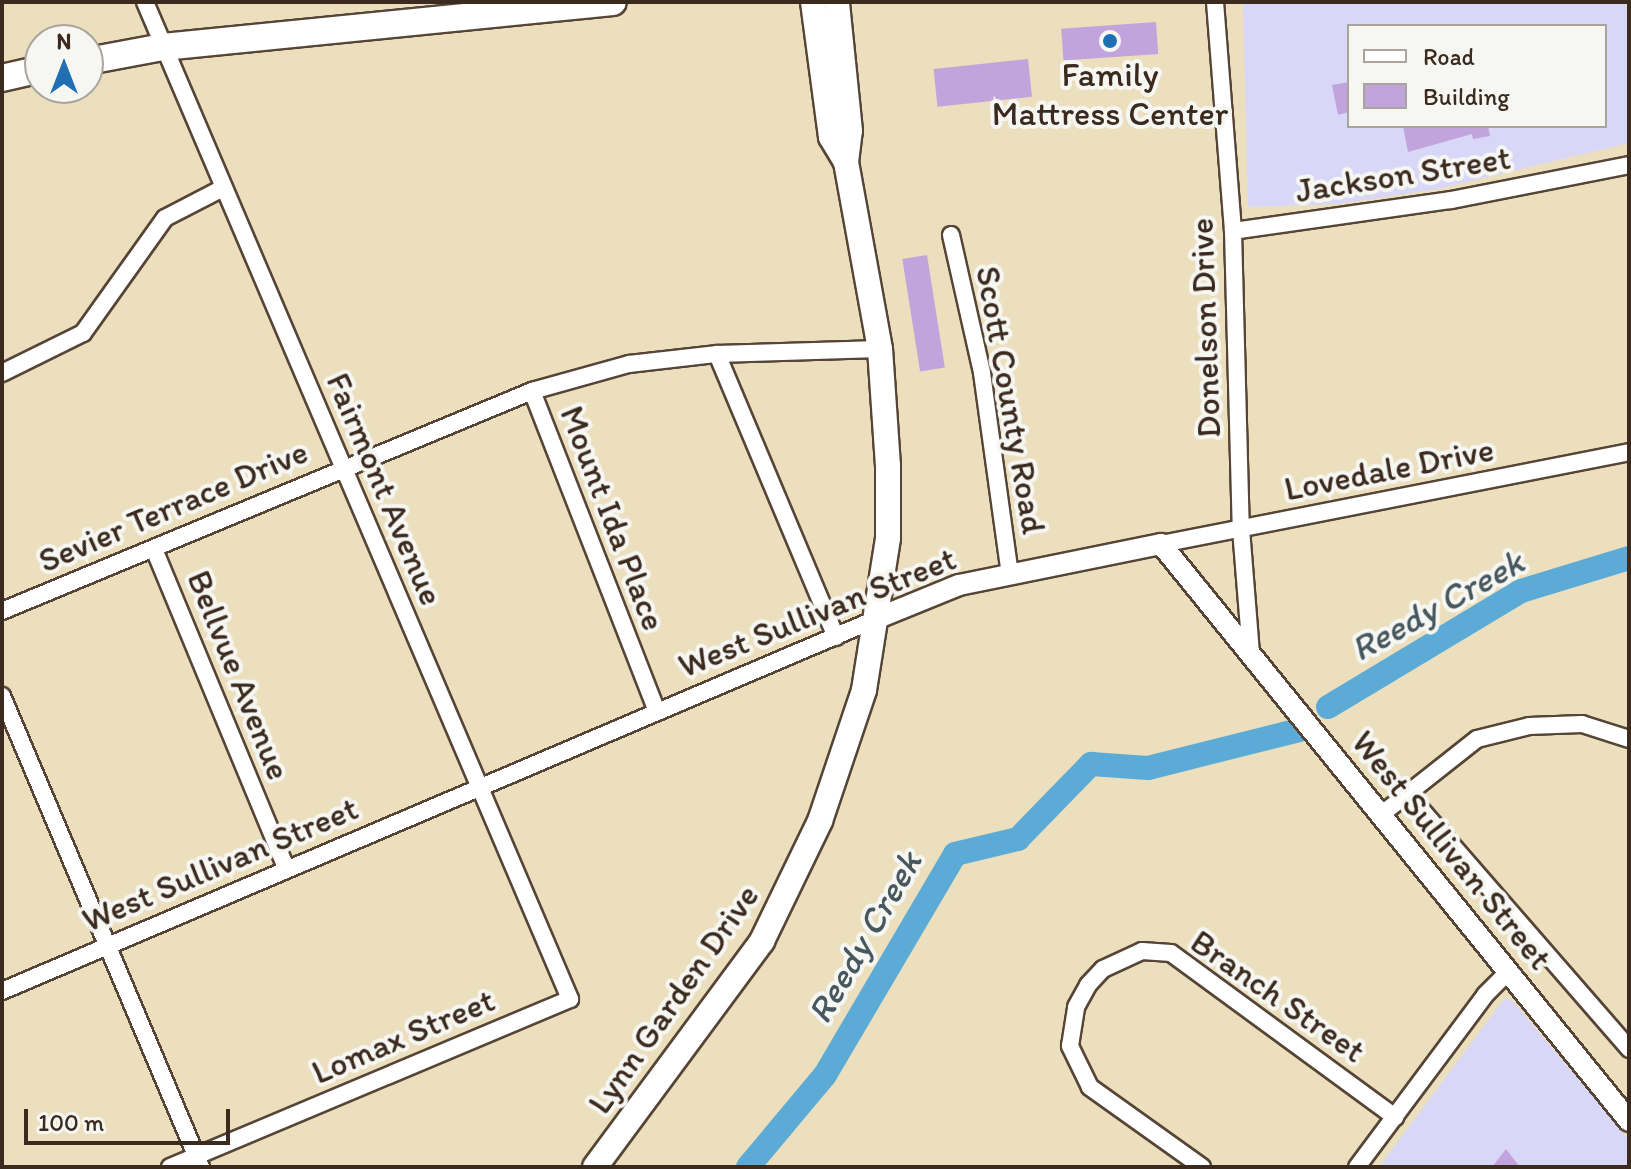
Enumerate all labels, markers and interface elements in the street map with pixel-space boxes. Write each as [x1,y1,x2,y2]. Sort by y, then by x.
north arrow [24,24,104,104]
legend [1347,24,1607,128]
text: N [57,28,71,55]
marker: Family Mattress Center [1101,32,1119,50]
text: Road [1423,42,1475,71]
place label: Family Mattress Center [992,54,1228,134]
text: Building [1423,82,1510,111]
street label: Jackson Street [1293,137,1513,211]
street label: Donelson Drive [1181,217,1229,439]
street label: Scott County Road [967,263,1055,537]
street label: Fairmont Avenue [318,367,452,611]
street label: Mount Ida Place [551,400,675,636]
street label: Lovedale Drive [1281,429,1497,509]
street label: Sevier Terrace Drive [32,431,314,581]
street label: West Sullivan Street [672,538,962,686]
water label: Reedy Creek [1343,540,1531,670]
street label: Bellvue Avenue [178,564,300,786]
street label: West Sullivan Street [1343,722,1561,978]
street label: West Sullivan Street [76,787,364,941]
water label: Reedy Creek [798,844,930,1030]
street label: Lynn Garden Drive [579,877,767,1121]
street label: Branch Street [1183,921,1373,1071]
street label: Lomax Street [306,979,500,1093]
scale bar [28,1093,234,1143]
text: 100 m [38,1108,104,1137]

